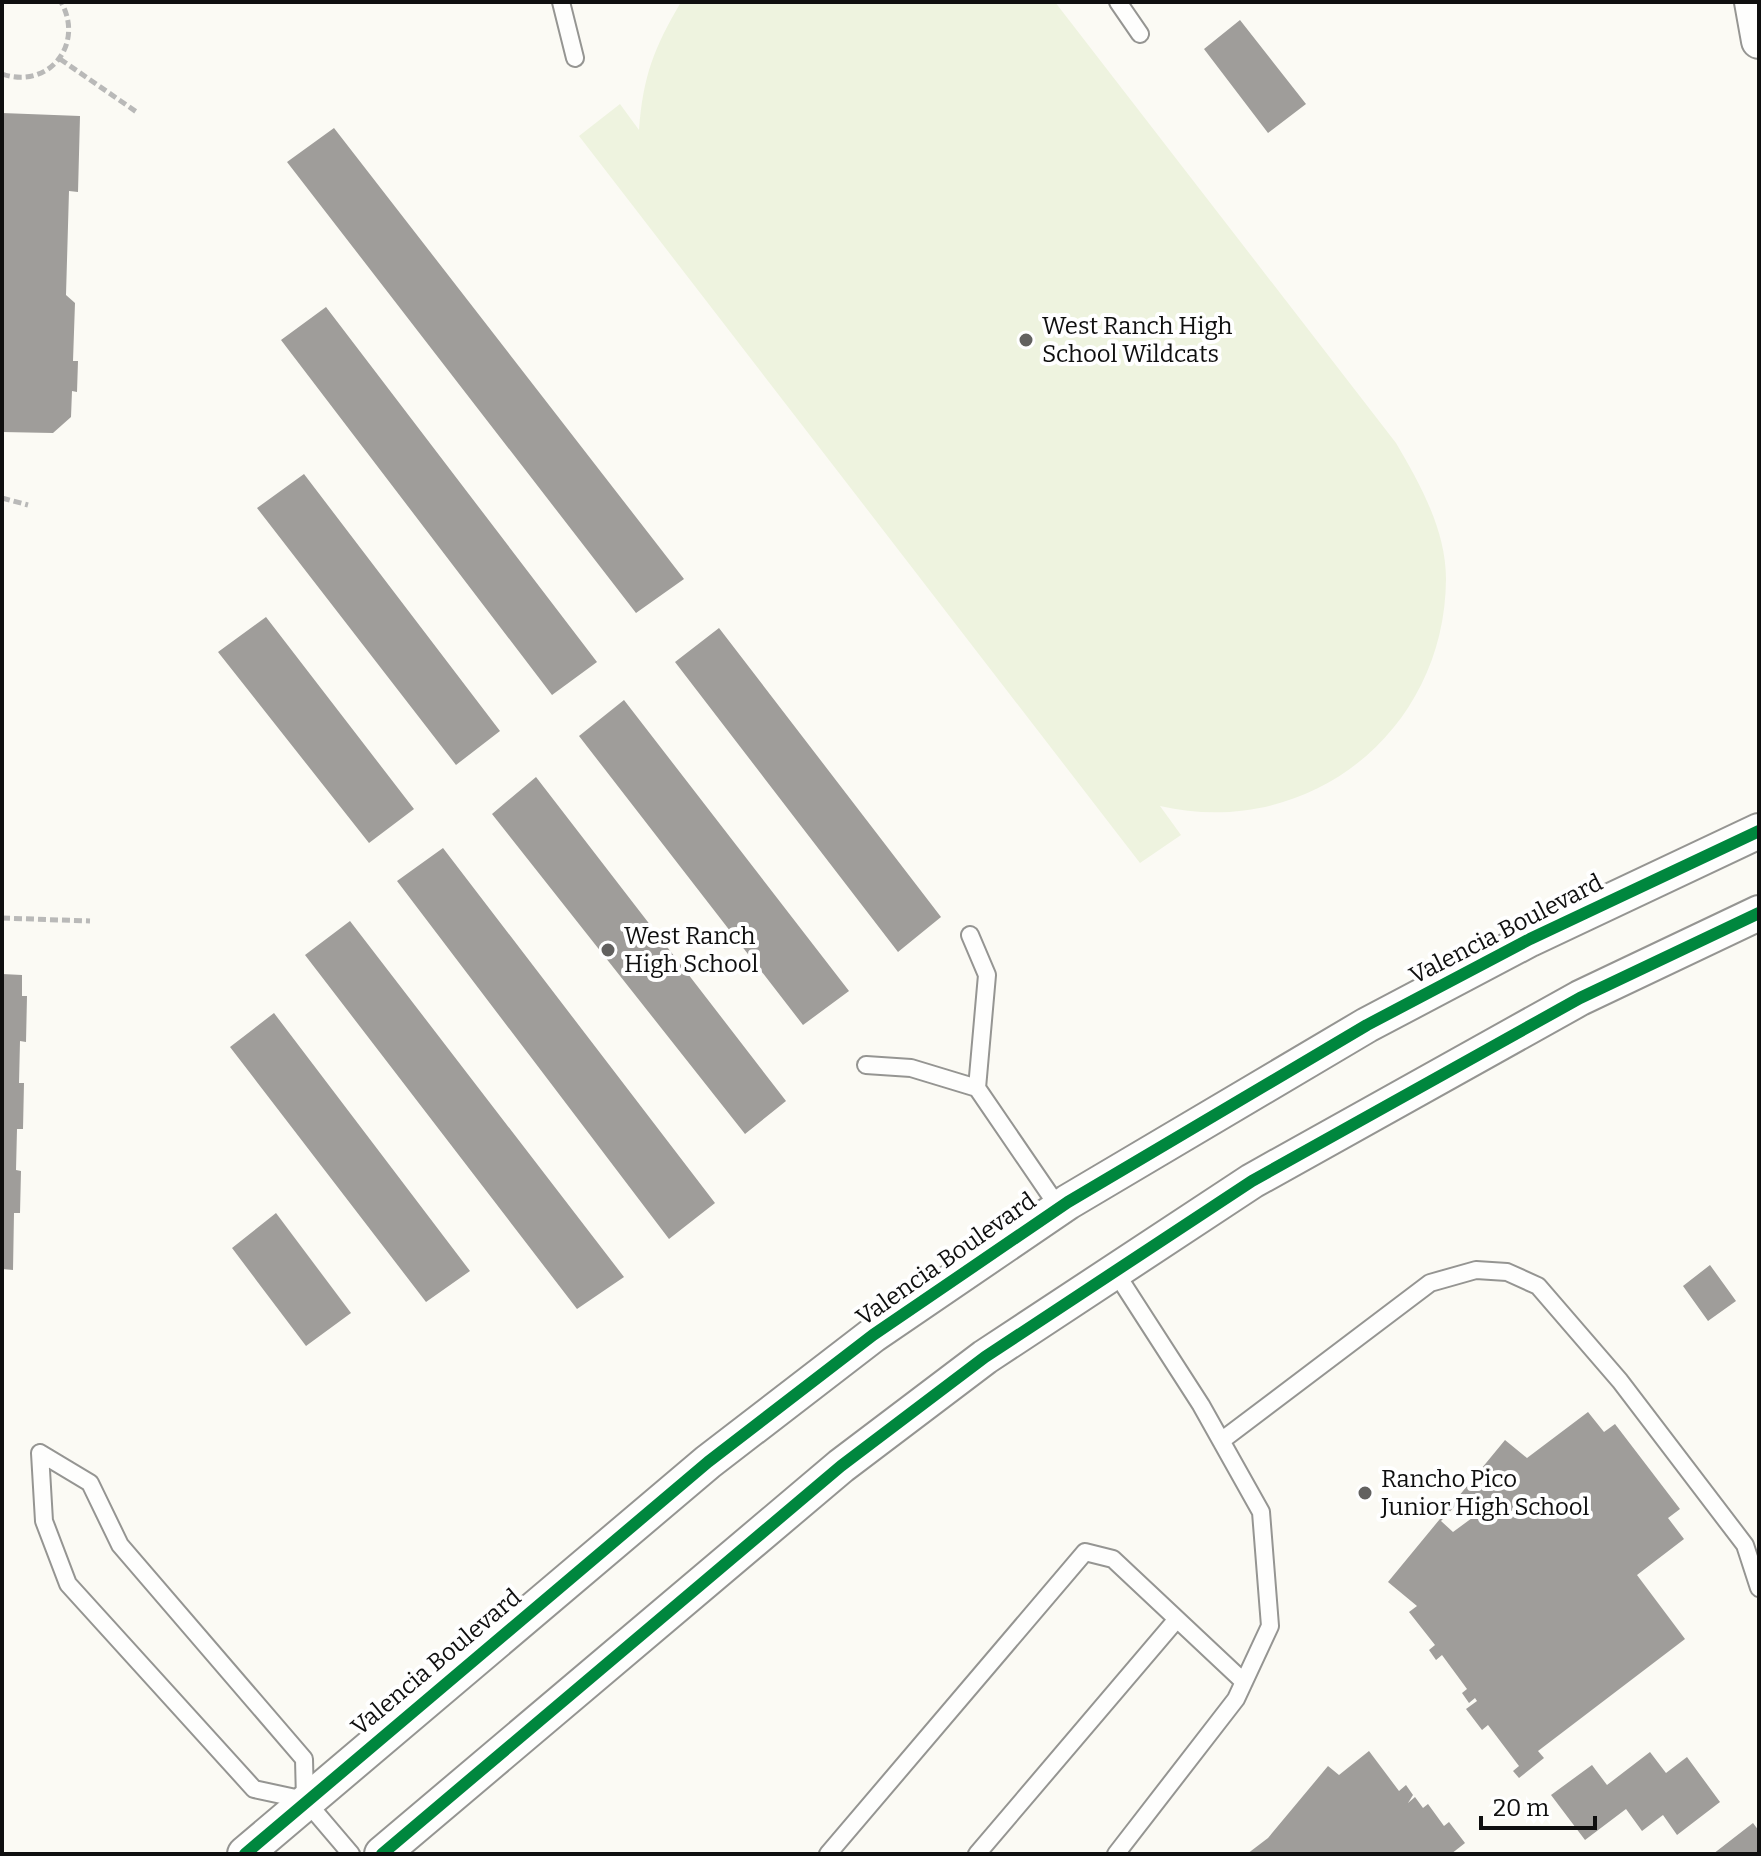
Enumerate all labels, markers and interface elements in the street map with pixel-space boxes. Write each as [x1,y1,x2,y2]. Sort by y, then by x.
place label: West Ranch High School Wildcats [1042,312,1233,368]
marker: West Ranch High School Wildcats [1017,331,1035,349]
street label: Valencia Boulevard [1405,868,1607,990]
place label: West Ranch High School [624,922,759,978]
marker: West Ranch High School [599,941,617,959]
street label: Valencia Boulevard [851,1187,1041,1331]
place label: Rancho Pico Junior High School [1380,1465,1590,1521]
marker: Rancho Pico Junior High School [1356,1484,1374,1502]
street label: Valencia Boulevard [346,1583,526,1741]
scale bar [1481,1780,1595,1830]
text: 20 m [1493,1794,1549,1822]

